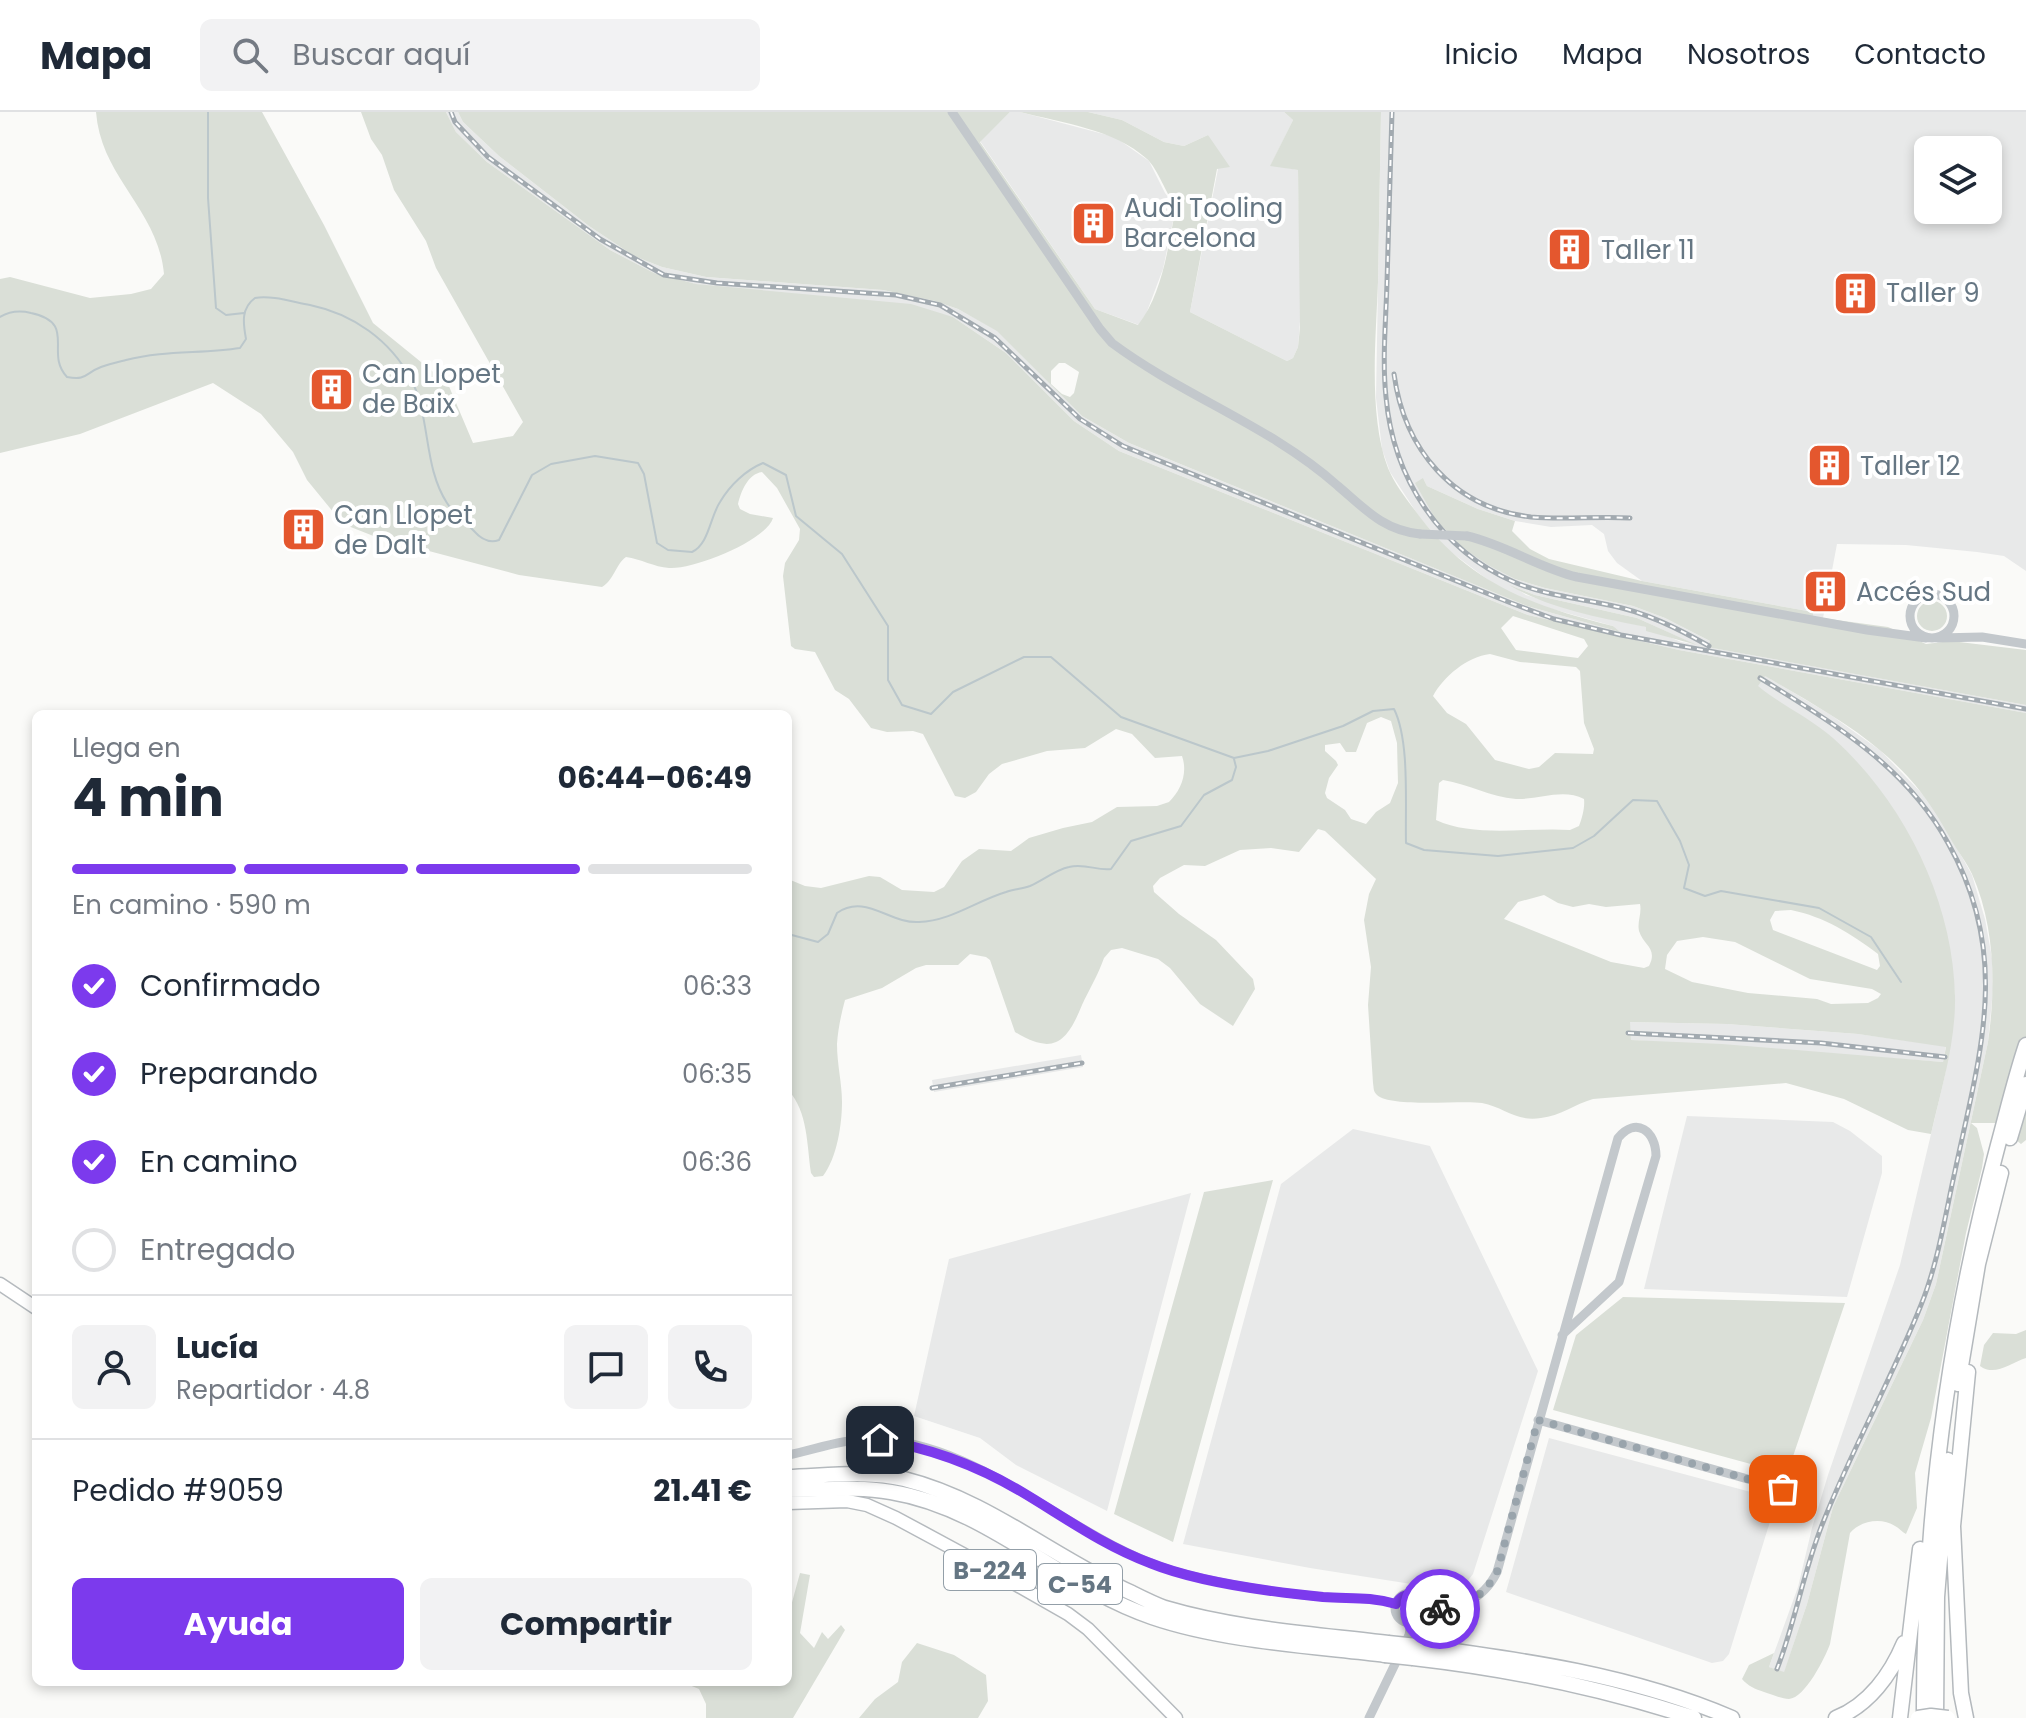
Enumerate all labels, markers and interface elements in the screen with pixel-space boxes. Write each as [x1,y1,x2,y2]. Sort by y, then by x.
search box [200,19,760,91]
text: Mapa [40,29,152,82]
icon: search [228,33,272,77]
text: Buscar aquí [292,33,470,76]
text: Inicio [1445,35,1518,74]
text: Mapa [1562,35,1643,74]
text: Nosotros [1687,35,1810,74]
text: Contacto [1854,35,1986,74]
map controls [1914,136,2002,224]
button: layers [1914,136,2002,224]
place label: Audi Tooling Barcelona [1124,190,1283,256]
building icon: Audi Tooling Barcelona [1069,199,1117,247]
building icon: Taller 11 [1546,226,1594,274]
place label: Taller 11 [1601,232,1695,268]
building icon: Taller 9 [1831,269,1879,317]
place label: Taller 9 [1886,275,1980,311]
place label: Can Llopet de Baix [362,356,501,422]
building icon: Can Llopet de Baix [307,365,355,413]
building icon: Taller 12 [1805,442,1853,490]
place label: Taller 12 [1860,448,1960,484]
place label: Can Llopet de Dalt [334,497,473,563]
building icon: Can Llopet de Dalt [279,506,327,554]
building icon: Accés Sud [1801,568,1849,616]
place label: Accés Sud [1856,574,1991,610]
text: Llega en [72,730,181,766]
text: 06:44–06:49 [557,756,752,799]
text: 4 min [72,761,224,834]
text: En camino · 590 m [72,887,311,923]
icon: check [72,964,116,1008]
text: Confirmado [140,964,321,1007]
text: 06:33 [683,968,752,1004]
icon: check [72,1052,116,1096]
text: Preparando [140,1052,318,1095]
text: 06:35 [682,1056,752,1092]
icon: check [72,1140,116,1184]
text: En camino [140,1140,298,1183]
text: 06:36 [682,1144,752,1180]
text: Entregado [140,1228,295,1271]
button: person [72,1325,156,1409]
button: chat [564,1325,648,1409]
button: phone [668,1325,752,1409]
text: Lucía [176,1326,259,1369]
text: Repartidor · 4.8 [176,1372,370,1408]
pin [846,1406,914,1474]
icon: home [858,1418,902,1462]
pin [1749,1455,1817,1523]
icon: bag [1761,1467,1805,1511]
text: Pedido #9059 [72,1469,284,1512]
text: 21.41 € [653,1469,752,1512]
road number: B-224 [944,1550,1036,1590]
road number: C-54 [1038,1564,1122,1604]
courier [1400,1569,1480,1649]
button: Ayuda [72,1578,404,1670]
button: Compartir [420,1578,752,1670]
icon: bike [1418,1587,1462,1631]

